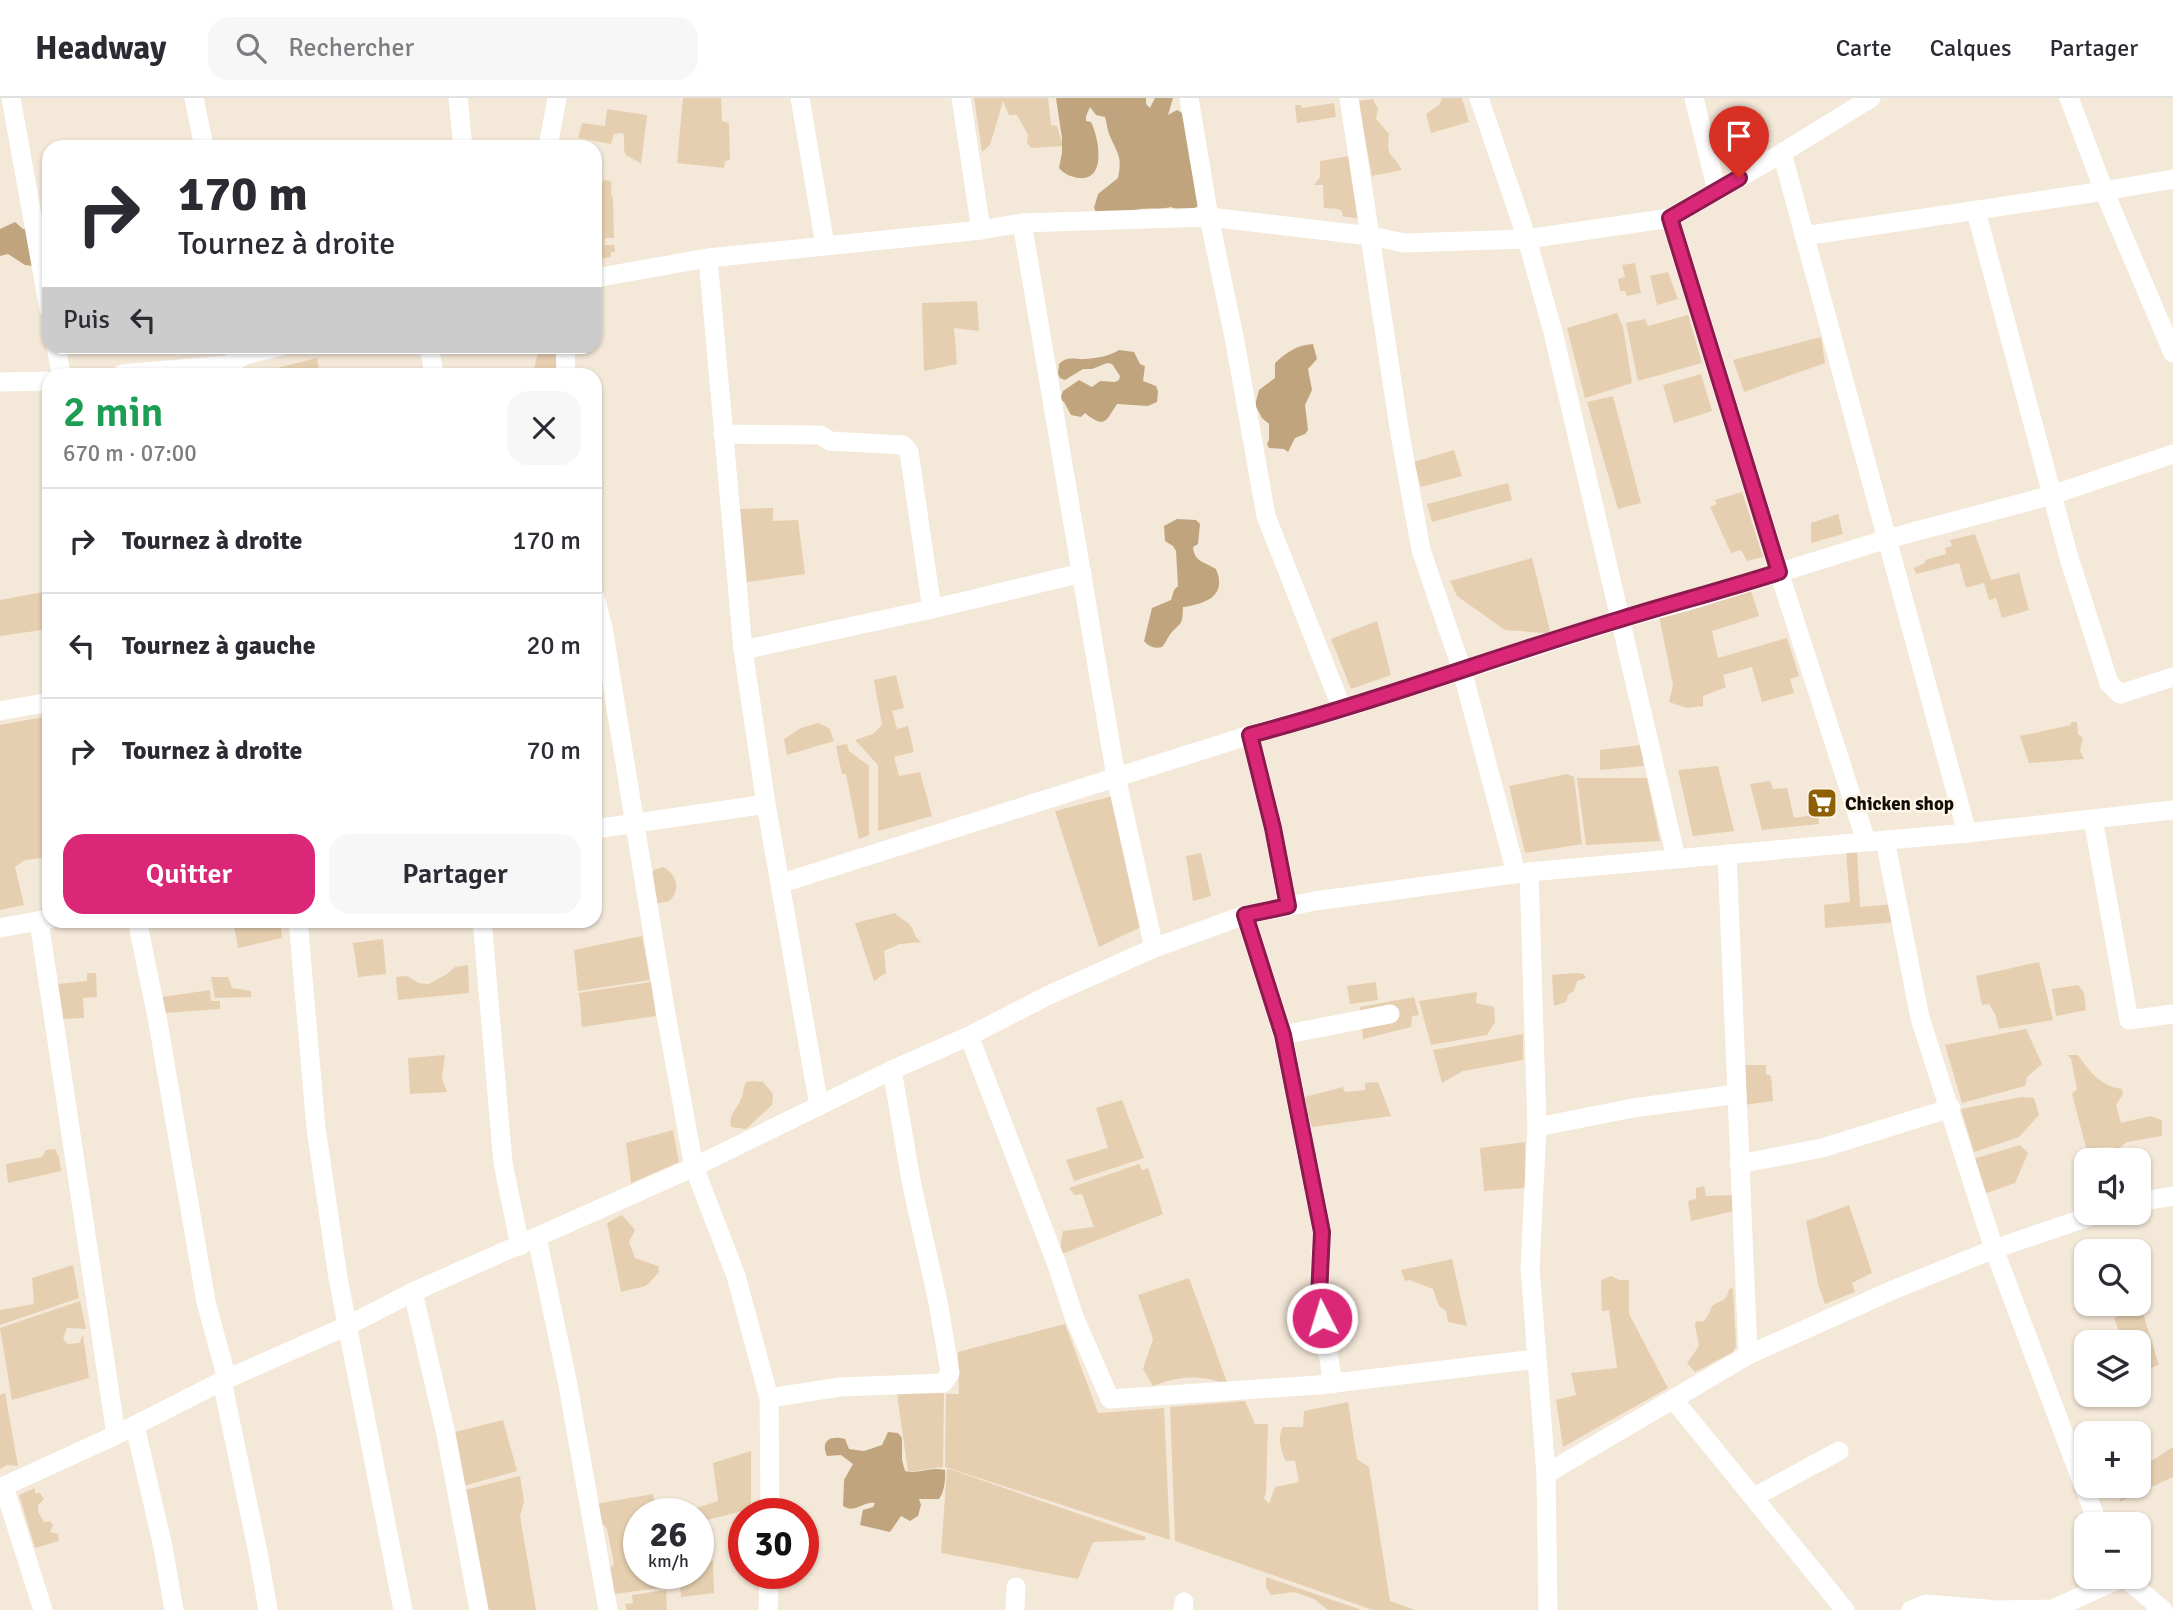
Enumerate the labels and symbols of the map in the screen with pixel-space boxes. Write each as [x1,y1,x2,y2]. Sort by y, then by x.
pin [1709,106,1769,178]
supermarket icon: Chicken shop [1805,786,1839,820]
place label: Chicken shop [1845,792,1954,816]
position arrow [1285,1281,1359,1355]
speed limit sign: 30 [728,1498,819,1589]

